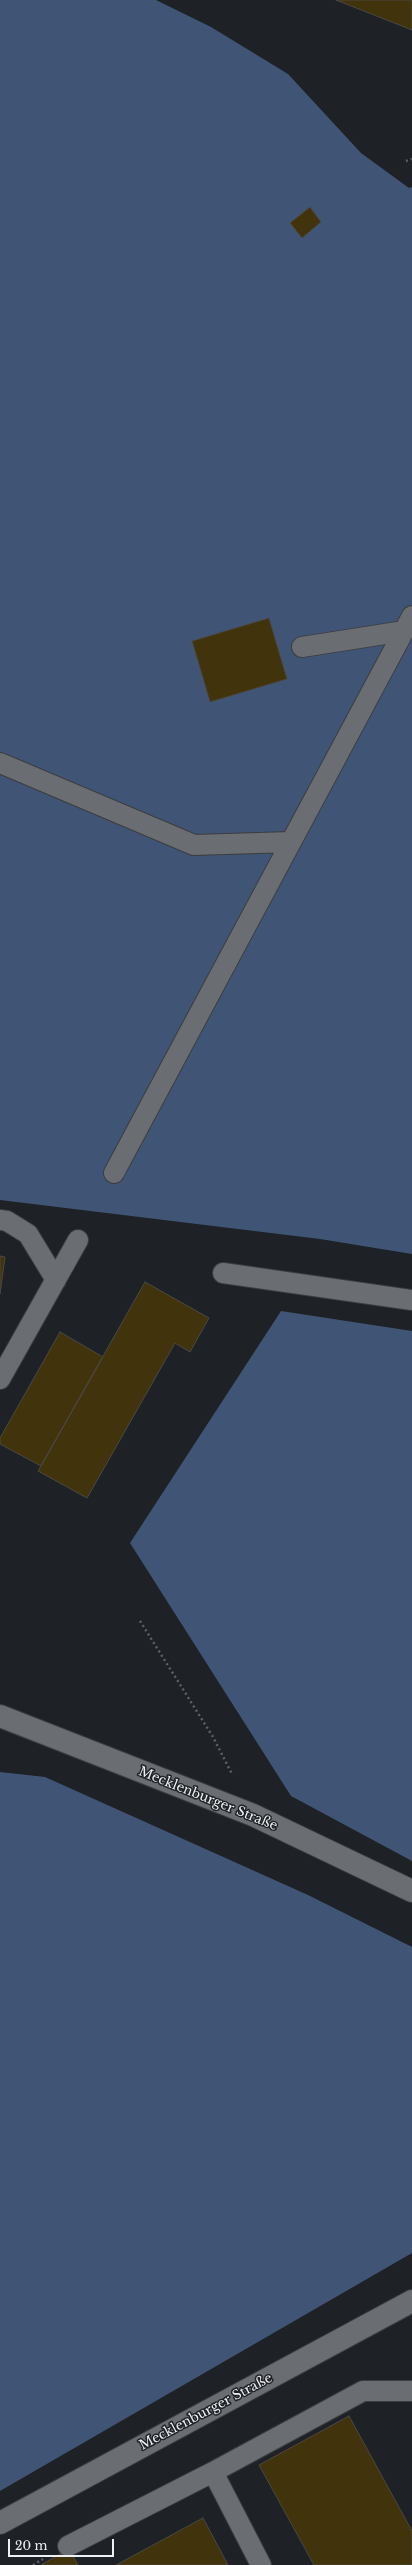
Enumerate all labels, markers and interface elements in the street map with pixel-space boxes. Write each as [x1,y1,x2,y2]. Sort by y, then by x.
street label: Mecklenburger Straße [136,1764,280,1834]
street label: Mecklenburger Straße [137,2370,275,2454]
scale bar [10,2531,116,2557]
text: 20 m [15,2538,47,2553]

